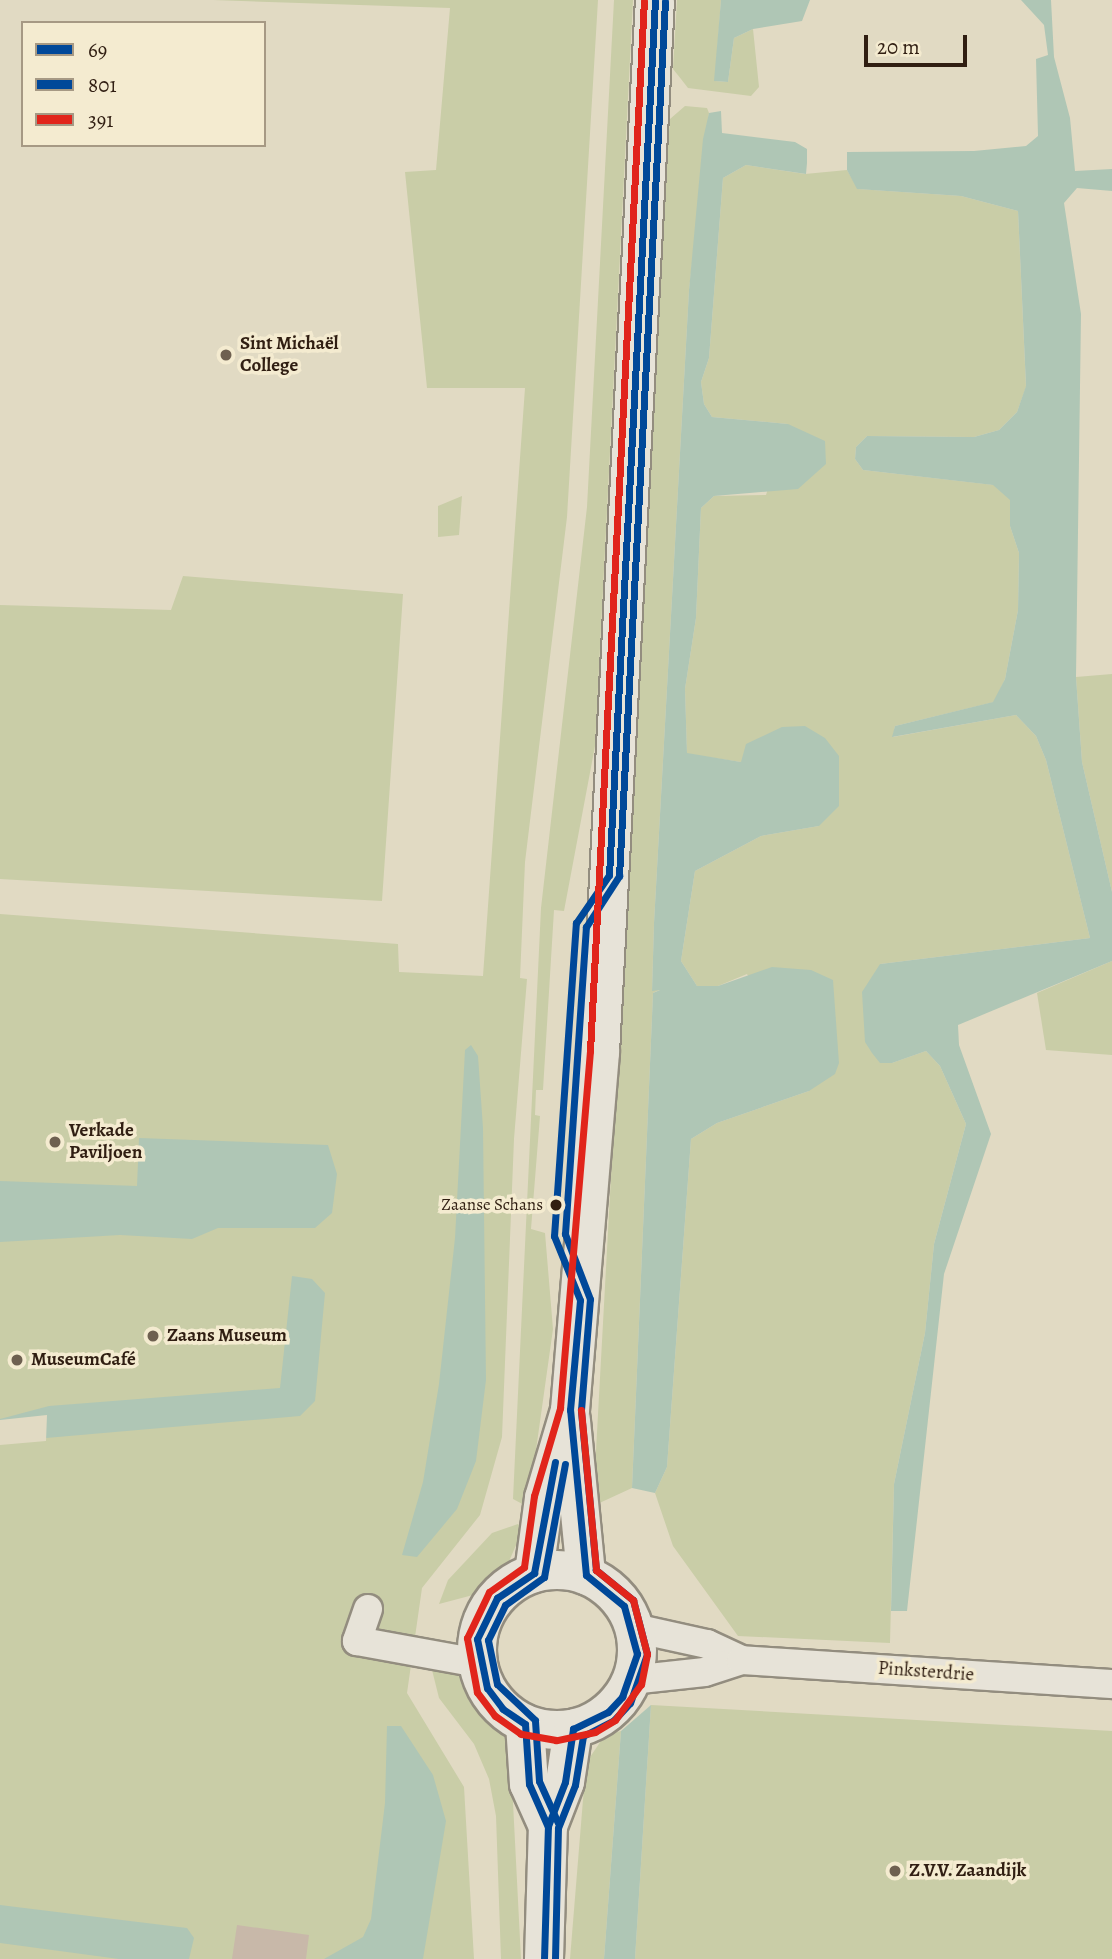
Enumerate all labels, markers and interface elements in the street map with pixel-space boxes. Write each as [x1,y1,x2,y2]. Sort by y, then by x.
legend [21,21,266,147]
scale bar [867,21,970,65]
text: 20 m [877,33,920,61]
text: 69 [88,36,107,64]
text: 801 [88,71,117,99]
text: 391 [88,106,113,134]
place label: Sint Michaël College [240,333,339,377]
marker: Sint Michaël College [218,347,234,363]
place label: Verkade Paviljoen [69,1120,142,1164]
marker: Verkade Paviljoen [47,1134,63,1150]
place label: Zaanse Schans [441,1195,543,1215]
marker: Zaanse Schans [549,1198,563,1212]
place label: Zaans Museum [167,1325,287,1347]
marker: Zaans Museum [145,1328,161,1344]
place label: MuseumCafé [31,1349,136,1371]
marker: MuseumCafé [9,1352,25,1368]
street label: Pinksterdrie [877,1657,975,1687]
place label: Z.V.V. Zaandijk [909,1860,1027,1882]
marker: Z.V.V. Zaandijk [887,1863,903,1879]

